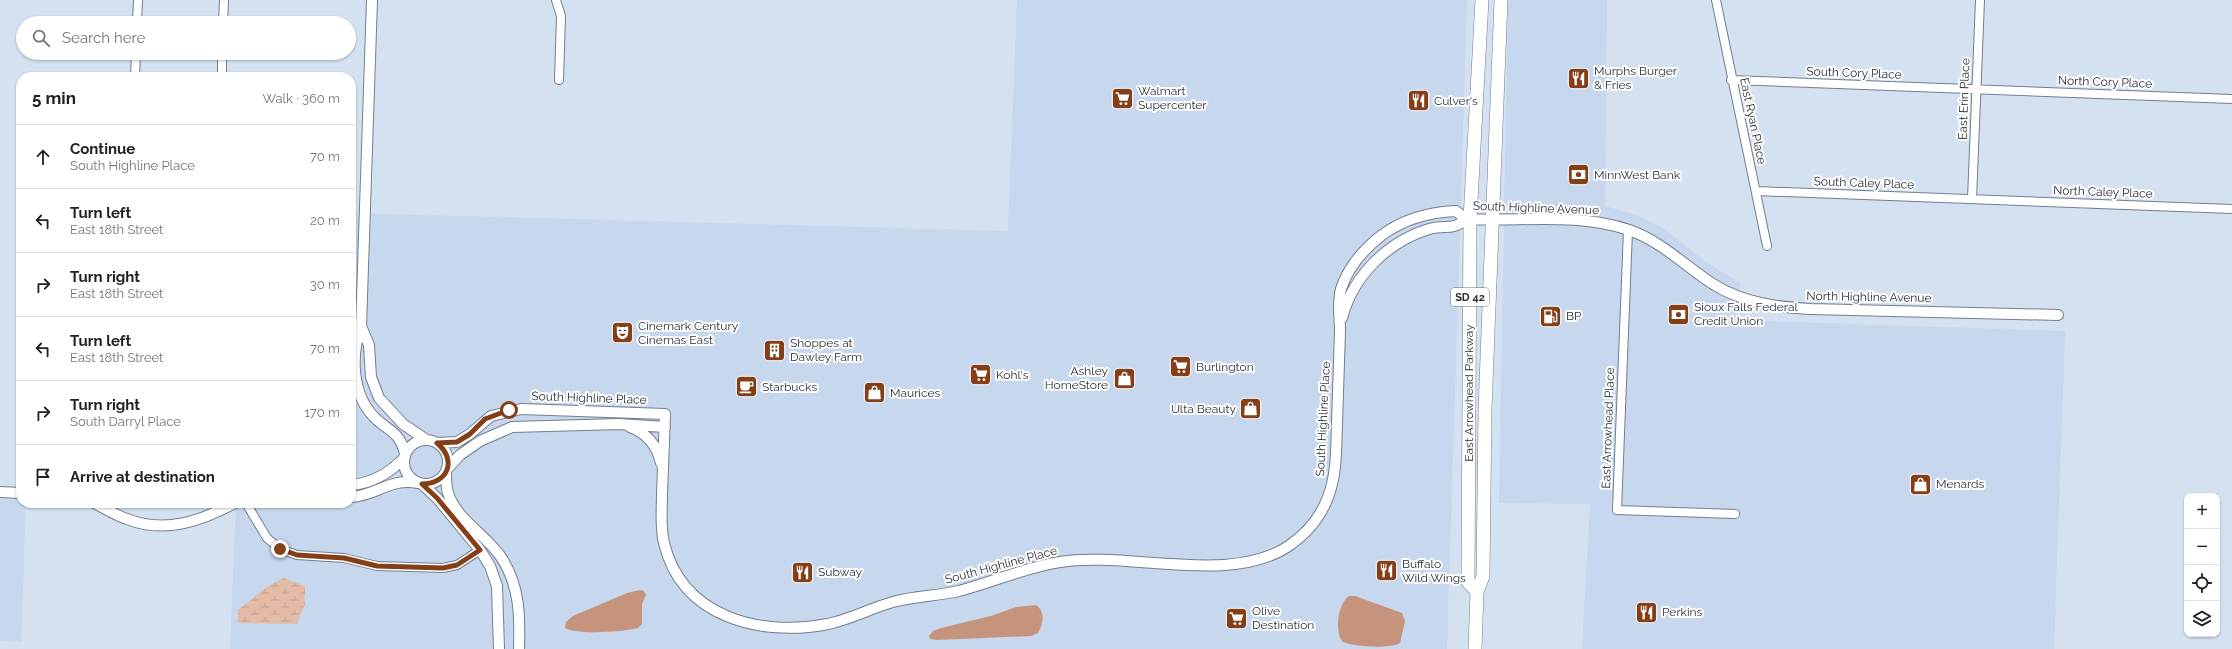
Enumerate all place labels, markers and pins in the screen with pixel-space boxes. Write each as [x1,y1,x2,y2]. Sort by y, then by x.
place label: Murphs Burger & Fries [1594,64,1678,92]
restaurant icon: Murphs Burger & Fries [1566,65,1592,91]
place label: Walmart Supercenter [1138,84,1207,112]
supermarket icon: Walmart Supercenter [1110,85,1136,111]
restaurant icon: Culver's [1405,88,1431,114]
place label: Culver's [1434,94,1478,108]
bank icon: MinnWest Bank [1566,162,1592,188]
place label: MinnWest Bank [1594,168,1681,182]
place label: Sioux Falls Federal Credit Union [1694,300,1798,328]
bank icon: Sioux Falls Federal Credit Union [1666,301,1692,327]
fuel station icon: BP [1538,303,1564,329]
place label: BP [1566,309,1582,323]
place label: Cinemark Century Cinemas East [638,319,739,347]
theatre icon: Cinemark Century Cinemas East [610,320,636,346]
place label: Shoppes at Dawley Farm [790,336,862,364]
building icon: Shoppes at Dawley Farm [761,337,787,363]
supermarket icon: Burlington [1168,354,1194,380]
place label: Burlington [1196,360,1254,374]
supermarket icon: Kohl's [968,362,994,388]
place label: Ashley HomeStore [1045,364,1108,392]
shop icon: Ashley HomeStore [1111,365,1137,391]
place label: Kohl's [996,368,1029,382]
cafe icon: Starbucks [733,374,759,400]
place label: Starbucks [762,380,817,394]
shop icon: Maurices [862,380,888,406]
place label: Maurices [890,386,941,400]
shop icon: Ulta Beauty [1238,396,1264,422]
place label: Ulta Beauty [1171,402,1236,416]
shop icon: Menards [1907,471,1933,497]
place label: Menards [1936,477,1985,491]
place label: Buffalo Wild Wings [1402,557,1466,585]
restaurant icon: Buffalo Wild Wings [1374,558,1400,584]
restaurant icon: Subway [789,559,815,585]
place label: Subway [818,565,863,579]
restaurant icon: Perkins [1633,599,1659,625]
place label: Olive Destination [1252,604,1314,632]
supermarket icon: Olive Destination [1223,605,1249,631]
place label: Perkins [1662,605,1703,619]

